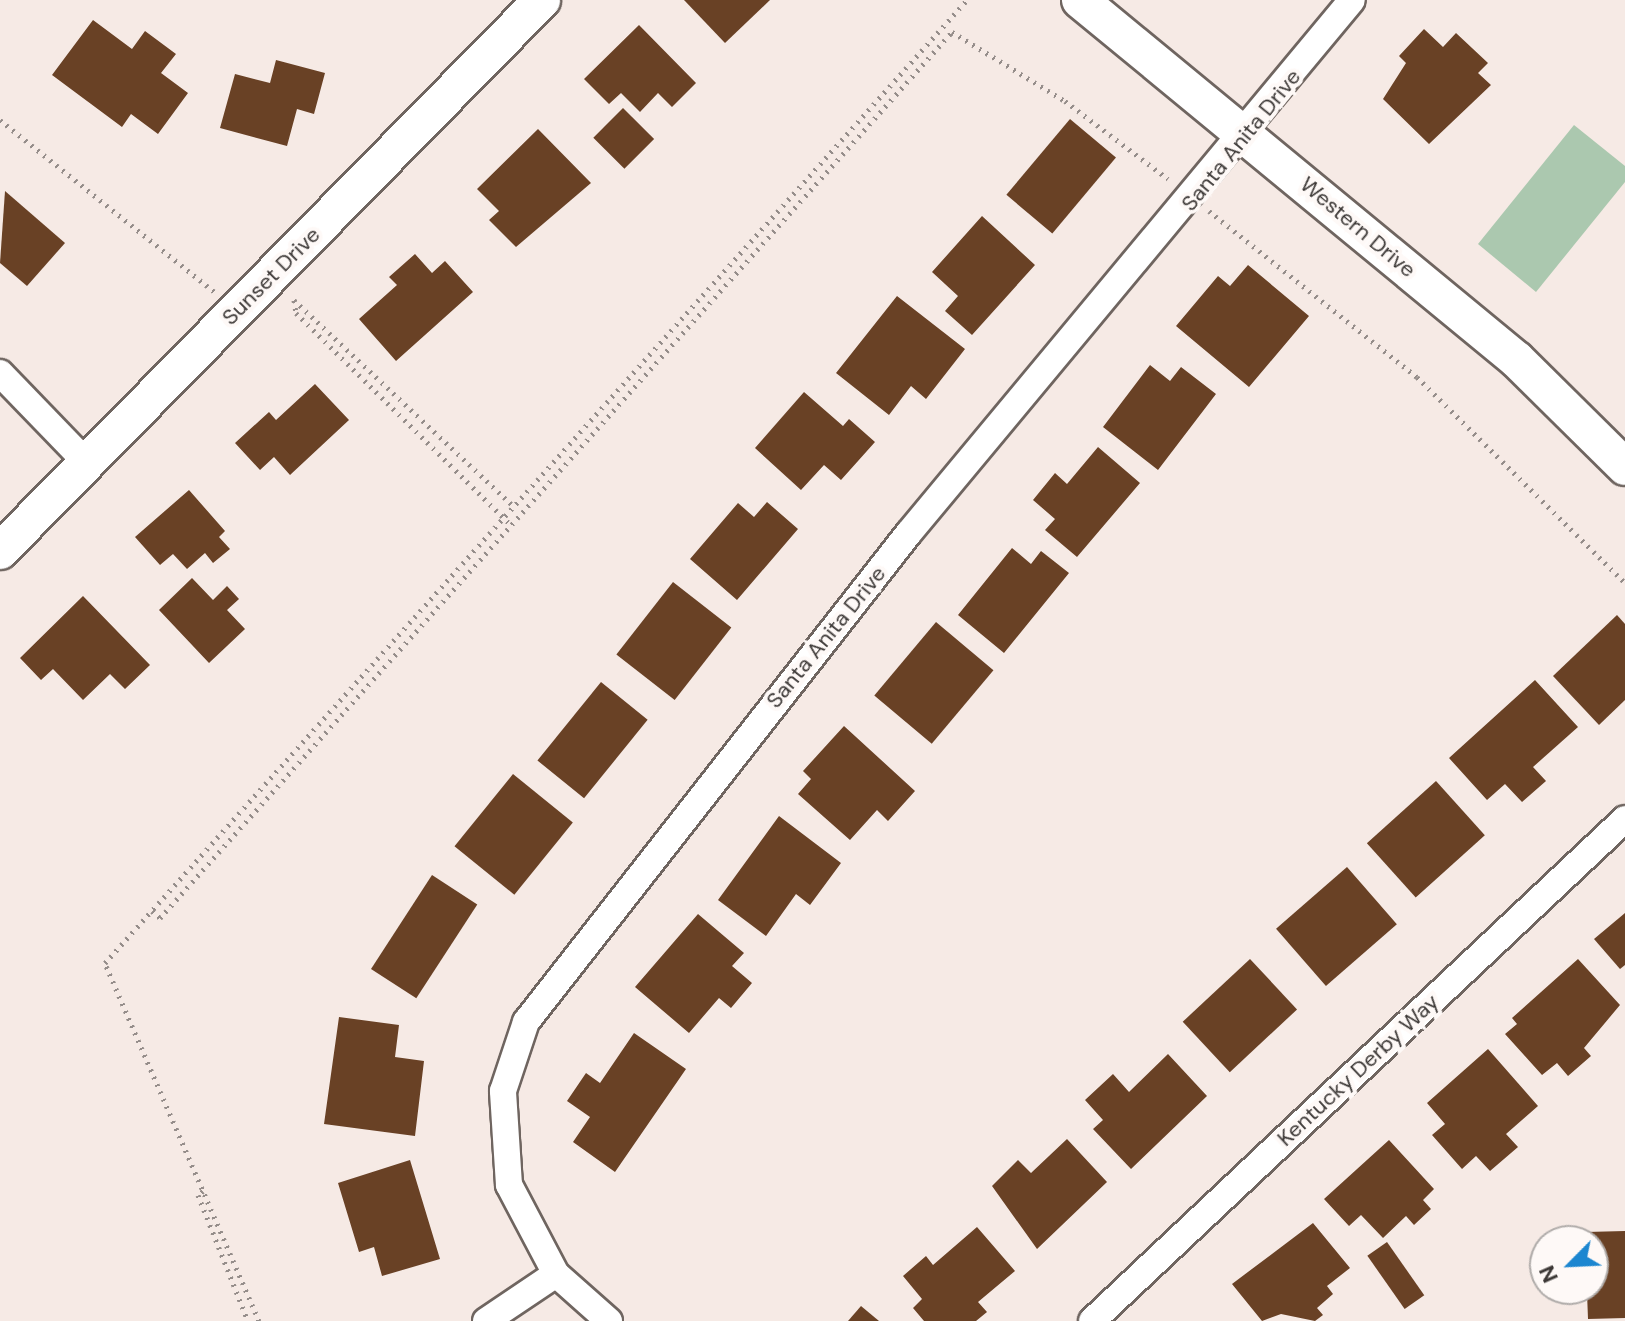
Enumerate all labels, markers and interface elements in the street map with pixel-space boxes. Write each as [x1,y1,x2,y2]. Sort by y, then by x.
street label: Santa Anita Drive [1176,64,1306,216]
street label: Western Drive [1295,171,1421,283]
street label: Sunset Drive [217,222,325,330]
street label: Santa Anita Drive [761,561,891,713]
street label: Kentucky Derby Way [1272,988,1444,1152]
north arrow [1529,1225,1609,1305]
text: N [1532,1261,1565,1287]

